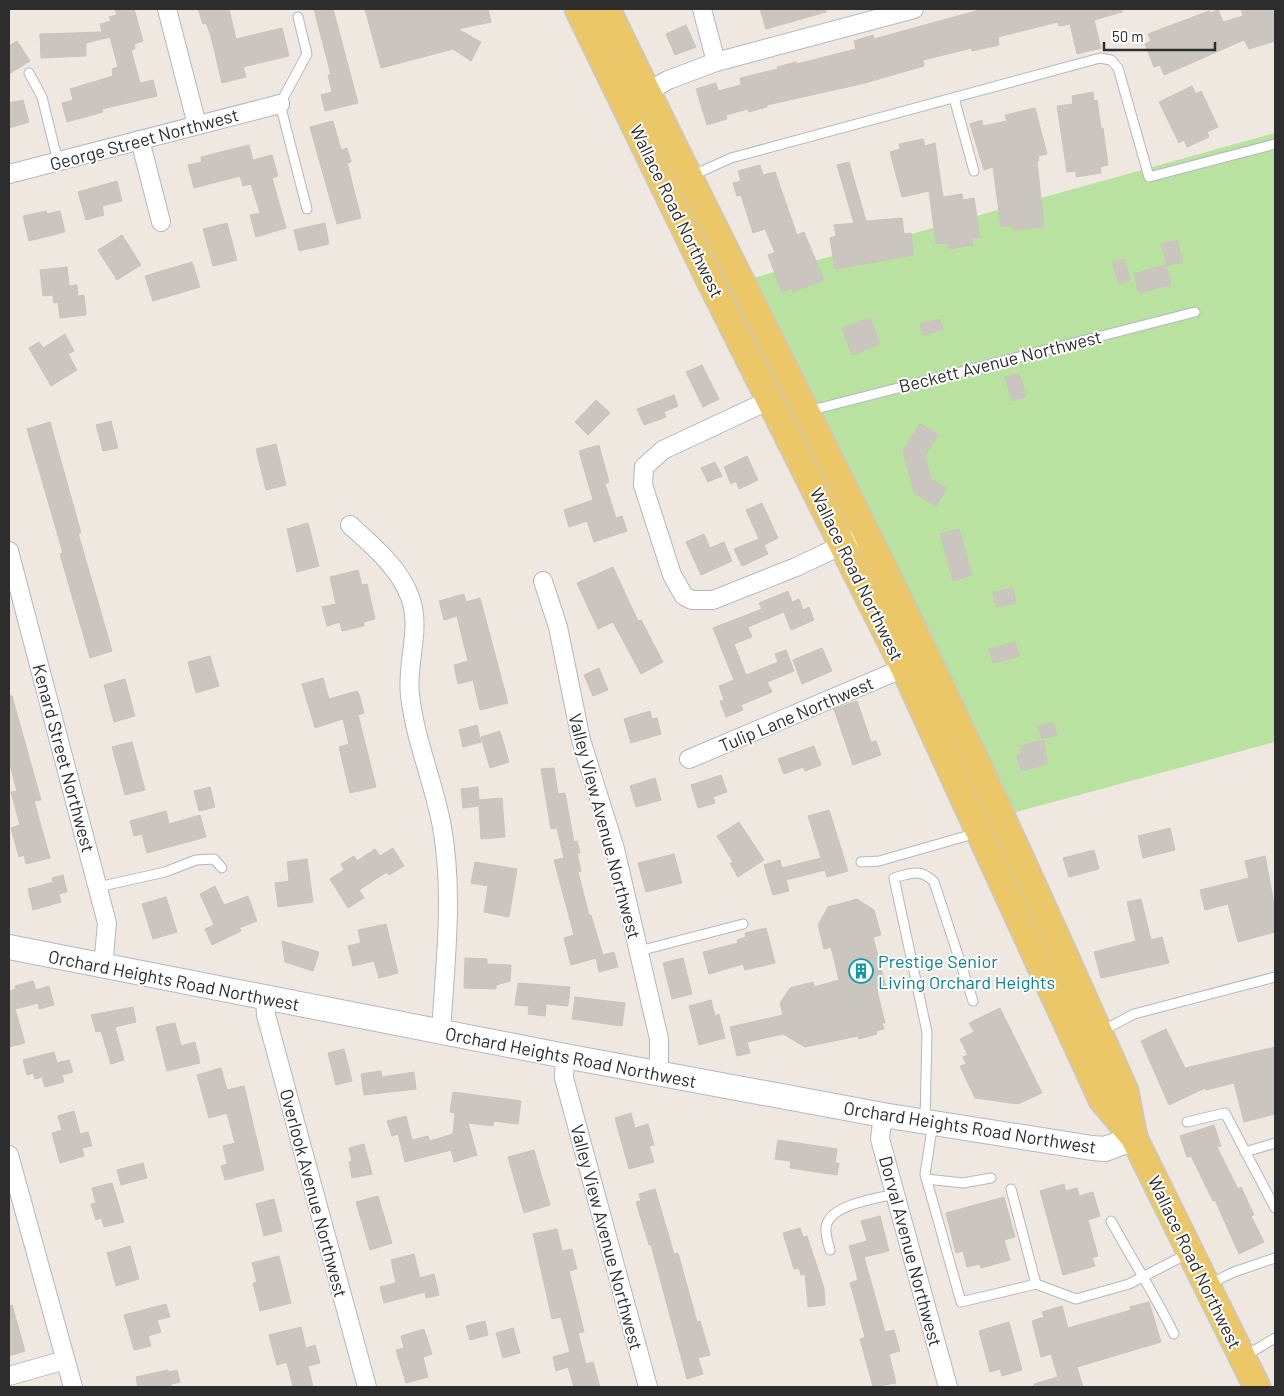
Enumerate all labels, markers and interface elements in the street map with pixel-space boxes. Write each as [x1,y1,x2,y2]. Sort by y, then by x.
scale bar [1104,20,1215,52]
text: 50 m [1112,27,1144,45]
street label: George Street Northwest [47,103,241,175]
street label: Wallace Road Northwest [626,121,728,301]
street label: Beckett Avenue Northwest [896,325,1104,397]
street label: Wallace Road Northwest [806,484,908,664]
street label: Kenard Street Northwest [28,661,100,855]
street label: Tulip Lane Northwest [715,671,877,757]
street label: Valley View Avenue Northwest [564,711,646,941]
street label: Orchard Heights Road Northwest [47,945,301,1015]
place label: Prestige Senior Living Orchard Heights [878,950,1055,993]
building icon: Prestige Senior Living Orchard Heights [848,958,874,984]
street label: Orchard Heights Road Northwest [444,1022,698,1092]
street label: Overlook Avenue Northwest [276,1086,352,1300]
street label: Orchard Heights Road Northwest [842,1096,1098,1158]
street label: Valley View Avenue Northwest [566,1122,648,1352]
street label: Dorval Avenue Northwest [875,1153,947,1349]
street label: Wallace Road Northwest [1144,1172,1246,1352]

